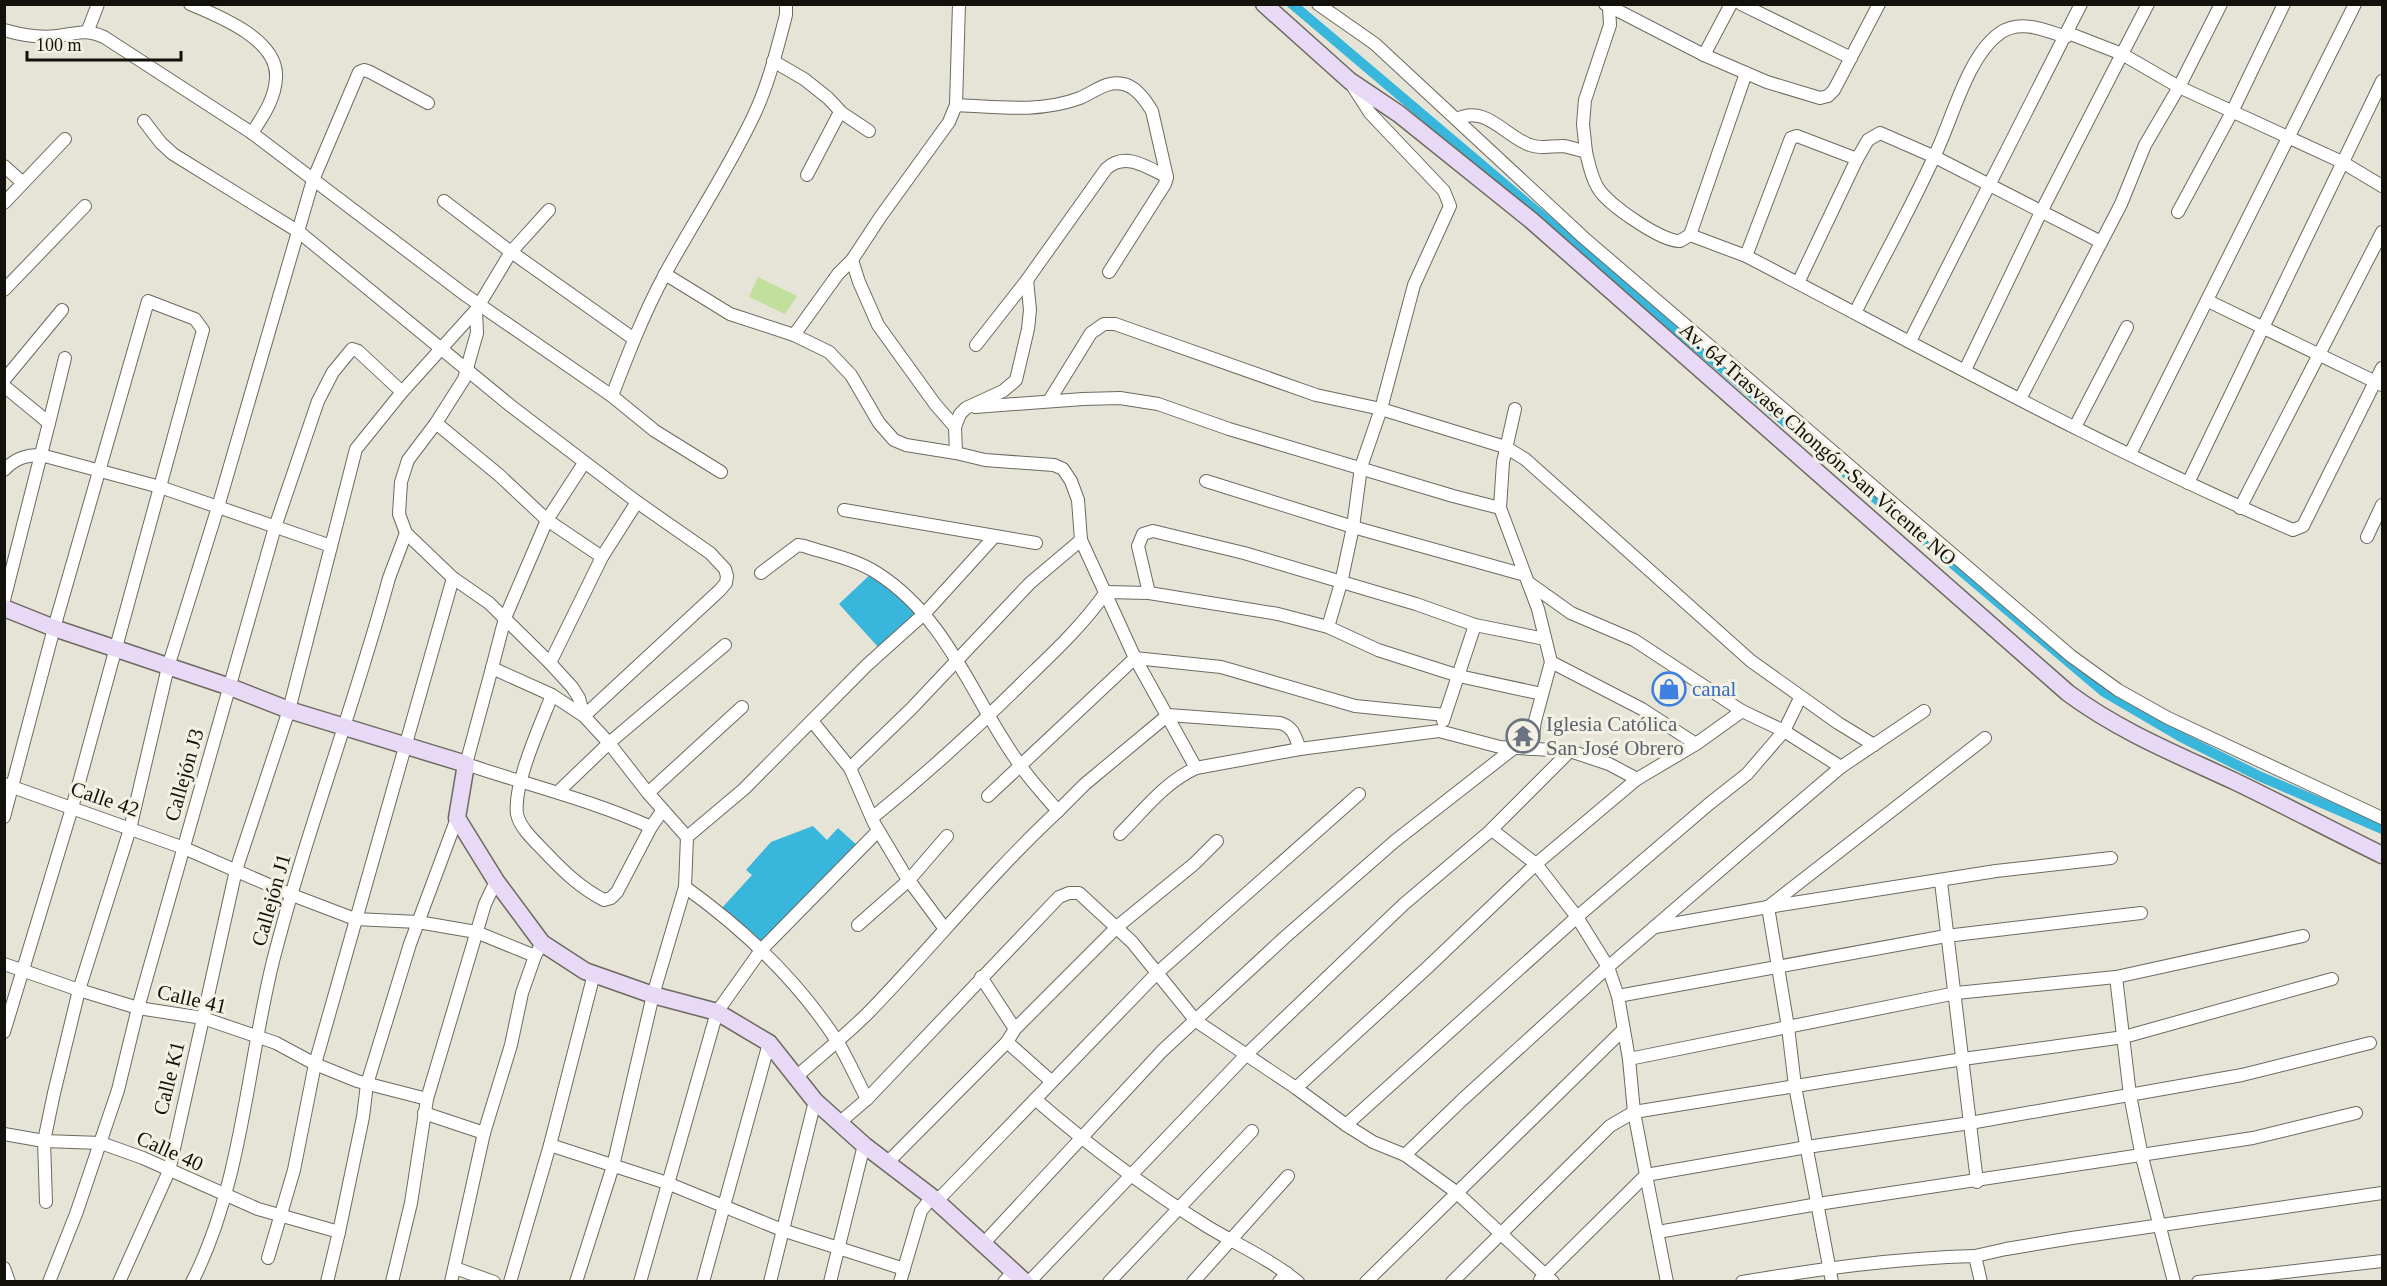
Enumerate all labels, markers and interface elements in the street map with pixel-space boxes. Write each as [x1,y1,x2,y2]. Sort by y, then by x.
scale bar [27,24,182,62]
text: 100 m [36,35,82,55]
street label: Av. 64 Trasvase Chongón-San Vicente NO [1675,317,1961,571]
shop icon: canal [1651,671,1687,707]
place label: canal [1692,677,1736,701]
place label: Iglesia Católica San José Obrero [1546,712,1684,760]
temple icon: Iglesia Católica San José Obrero [1505,718,1541,754]
street label: Callejón J3 [159,726,209,824]
street label: Calle 42 [68,776,142,822]
street label: Callejón J1 [246,851,296,949]
street label: Calle 41 [155,979,229,1019]
street label: Calle K1 [148,1039,190,1117]
street label: Calle 40 [133,1126,207,1176]

